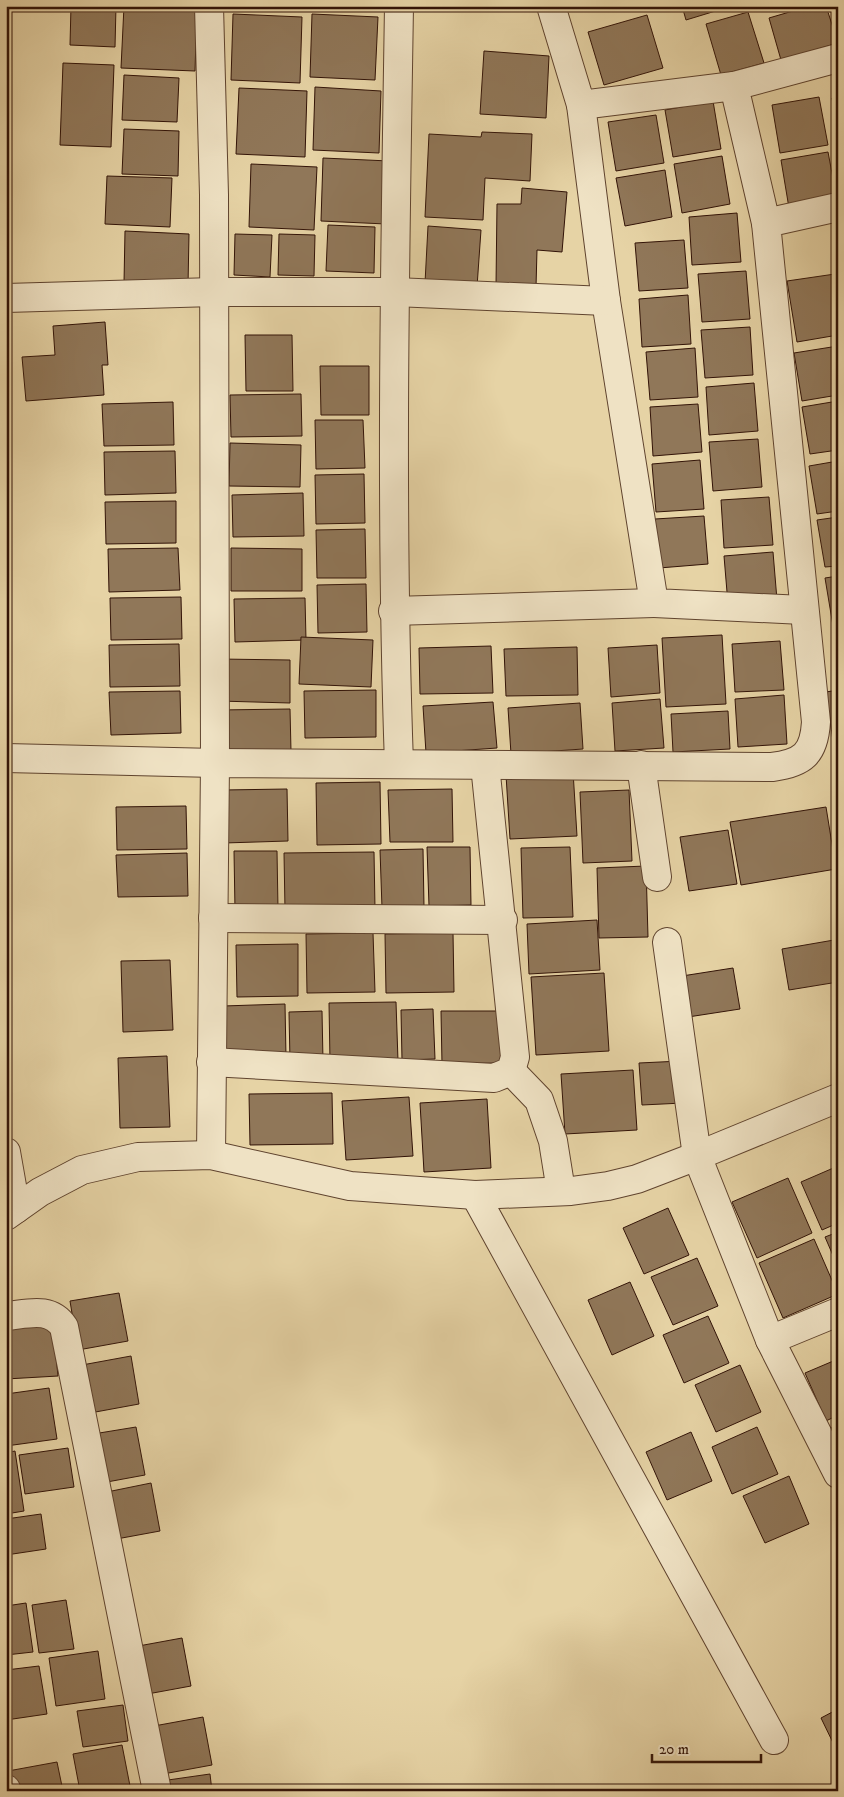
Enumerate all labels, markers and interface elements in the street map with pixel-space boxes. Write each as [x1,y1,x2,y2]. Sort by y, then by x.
scale bar [652,1732,760,1764]
text: 20 m [659,1740,689,1759]

